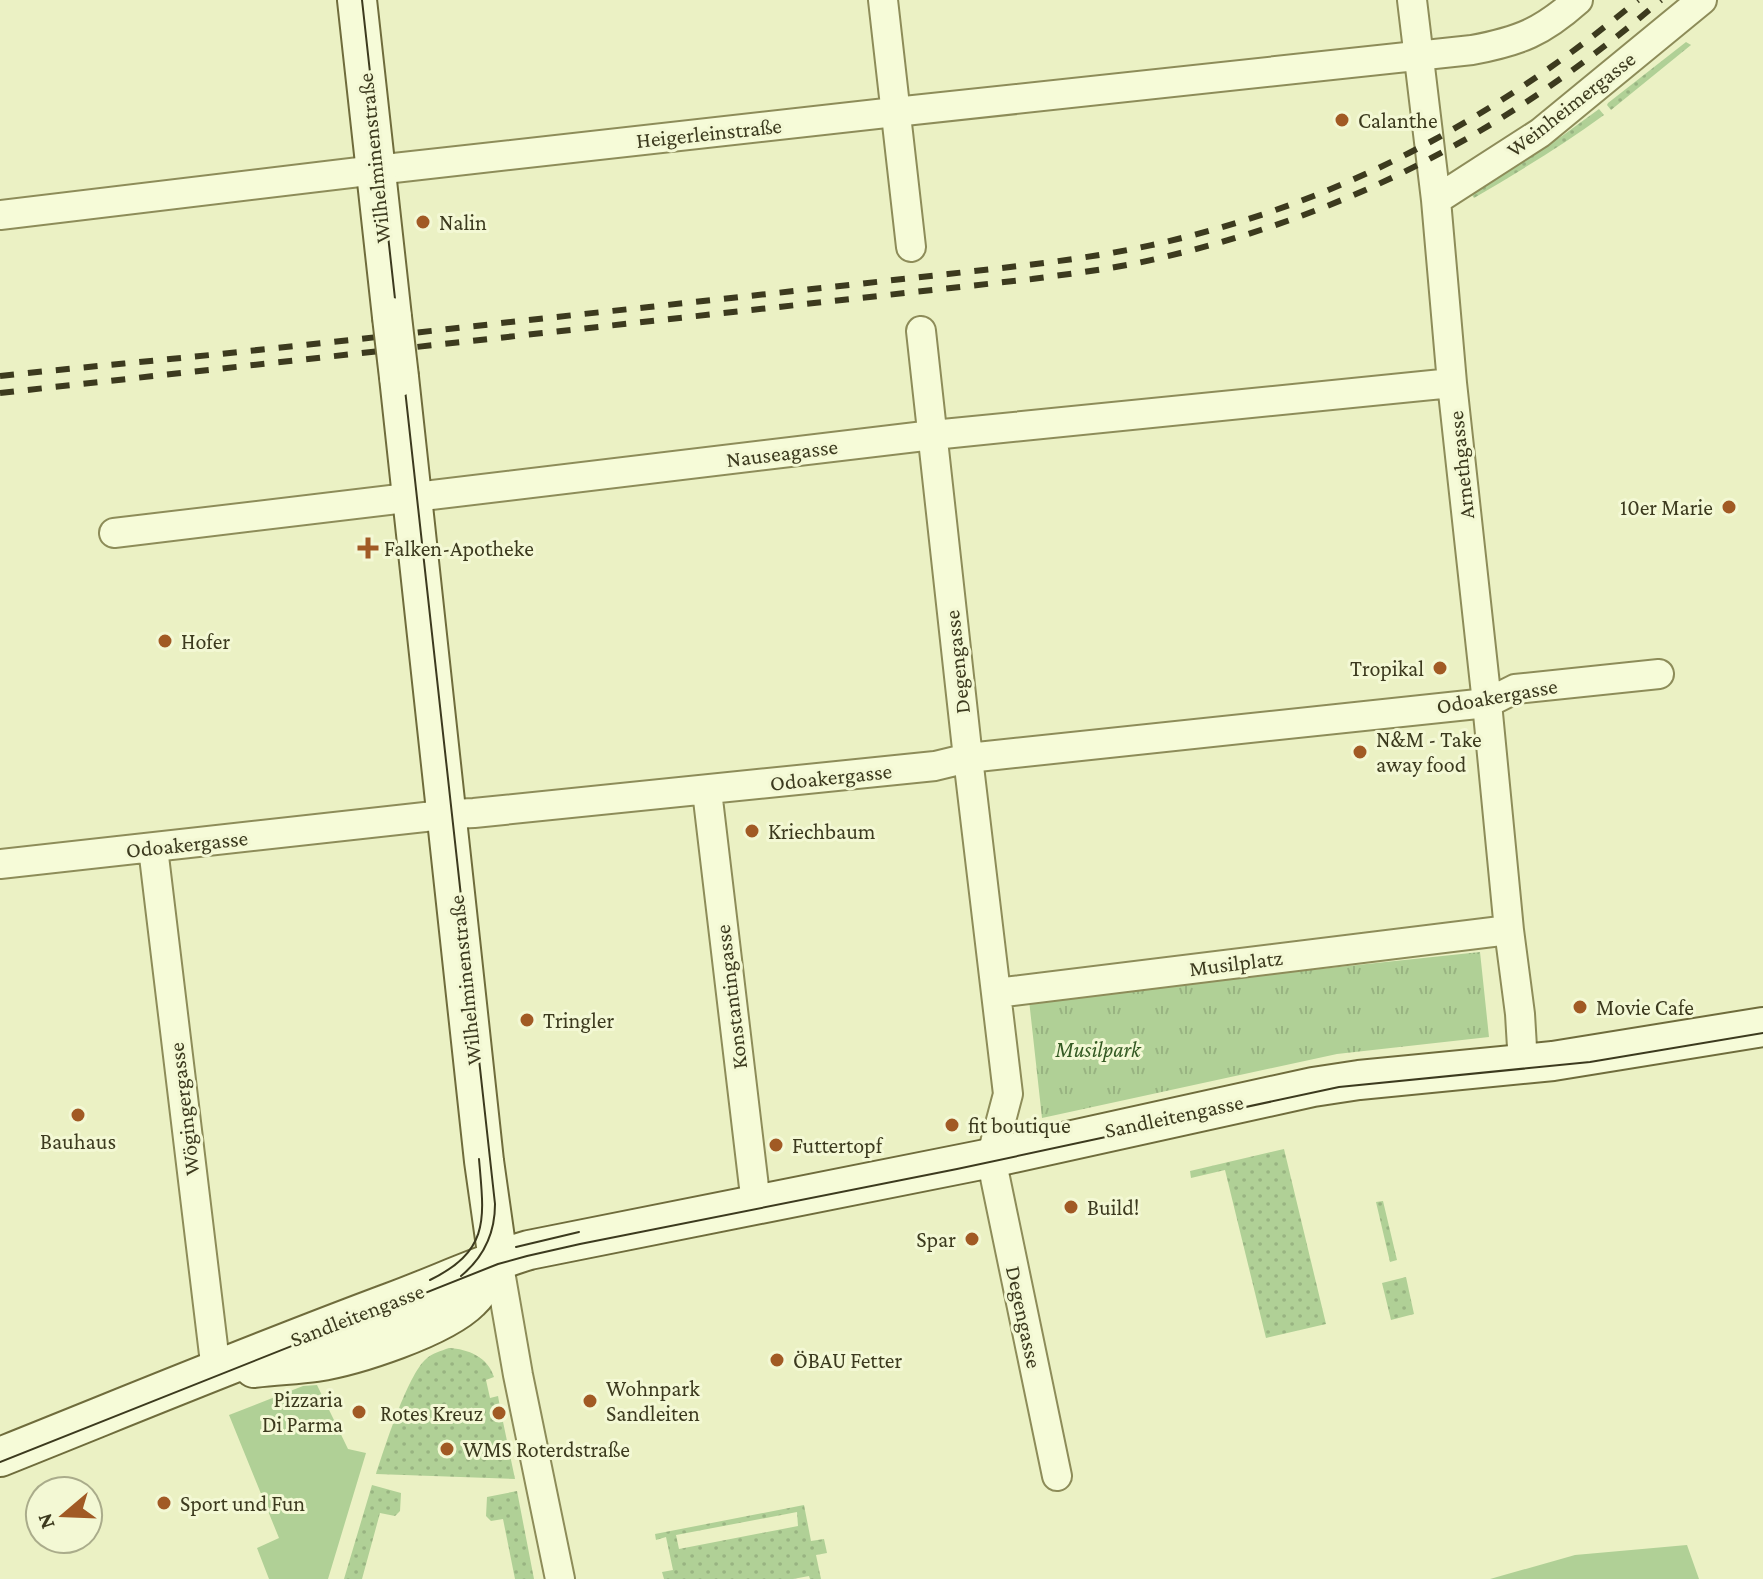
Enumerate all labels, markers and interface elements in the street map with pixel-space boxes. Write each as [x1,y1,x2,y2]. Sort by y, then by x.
street label: Weinheimergasse [1502,46,1640,162]
street label: Wilhelminenstraße [353,72,395,244]
place label: Calanthe [1358,108,1438,133]
marker: Calanthe [1333,111,1351,129]
street label: Heigerleinstraße [635,113,783,153]
place label: Nalin [439,210,487,235]
marker: Nalin [414,213,432,231]
street label: Arnethgasse [1443,410,1479,520]
street label: Nauseagasse [725,434,839,472]
place label: 10er Marie [1620,495,1713,520]
marker: 10er Marie [1720,498,1738,516]
place label: Falken-Apotheke [384,536,534,561]
marker: Falken-Apotheke [359,539,377,557]
street label: Degengasse [939,609,975,715]
place label: Hofer [181,629,230,654]
marker: Hofer [156,632,174,650]
place label: Tropikal [1350,656,1424,681]
marker: Tropikal [1431,659,1449,677]
street label: Odoakergasse [1434,673,1560,719]
place label: N&M - Take away food [1376,727,1482,777]
marker: N&M - Take away food [1351,743,1369,761]
street label: Odoakergasse [769,758,893,796]
place label: Kriechbaum [768,819,876,844]
marker: Kriechbaum [743,822,761,840]
street label: Odoakergasse [125,825,249,863]
street label: Wilhelminenstraße [444,894,486,1066]
street label: Konstantingasse [710,923,752,1071]
street label: Musilplatz [1188,945,1284,981]
place label: Movie Cafe [1596,995,1694,1020]
marker: Movie Cafe [1571,998,1589,1016]
place label: Tringler [543,1008,614,1033]
marker: Tringler [518,1011,536,1029]
park label: Musilpark [1054,1037,1142,1062]
street label: Wögingergasse [163,1041,205,1177]
street label: Sandleitengasse [1102,1089,1246,1143]
marker: Bauhaus [69,1106,87,1124]
place label: fit boutique [968,1113,1071,1138]
marker: fit boutique [943,1116,961,1134]
place label: Bauhaus [40,1129,116,1154]
place label: Futtertopf [792,1133,884,1158]
marker: Futtertopf [767,1136,785,1154]
place label: Build! [1087,1195,1140,1220]
marker: Build! [1062,1198,1080,1216]
place label: Spar [916,1227,956,1252]
marker: Spar [963,1230,981,1248]
street label: Degengasse [1001,1264,1047,1370]
street label: Sandleitengasse [287,1278,427,1352]
place label: ÖBAU Fetter [793,1348,902,1373]
marker: ÖBAU Fetter [768,1351,786,1369]
place label: Wohnpark Sandleiten [606,1376,700,1426]
place label: Pizzaria Di Parma [262,1387,343,1437]
marker: Wohnpark Sandleiten [581,1392,599,1410]
place label: Rotes Kreuz [380,1401,483,1426]
marker: Pizzaria Di Parma [350,1403,368,1421]
marker: Rotes Kreuz [490,1404,508,1422]
place label: WMS Roterdstraße [463,1437,630,1462]
marker: WMS Roterdstraße [438,1440,456,1458]
north arrow [24,1475,104,1555]
place label: Sport und Fun [180,1491,305,1516]
marker: Sport und Fun [155,1494,173,1512]
text: N [31,1510,60,1533]

